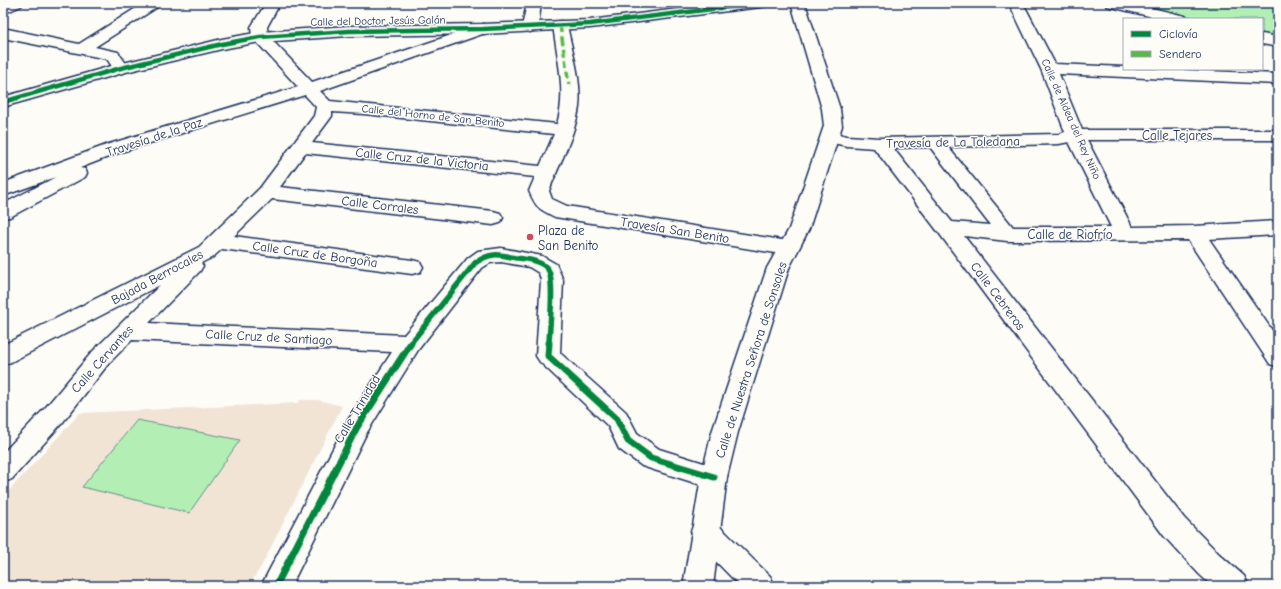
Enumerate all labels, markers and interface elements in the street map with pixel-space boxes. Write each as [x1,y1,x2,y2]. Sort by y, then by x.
street label: Calle del Doctor Jesús Galán [310,13,446,29]
legend [1123,18,1263,70]
text: Ciclovía [1159,27,1198,41]
text: Sendero [1159,47,1202,61]
street label: Calle de Aldea del Rey Niño [1039,57,1104,181]
street label: Calle del Horno de San Benito [361,102,505,130]
street label: Travesía de la Paz [104,114,204,160]
street label: Calle Tejares [1142,128,1212,143]
street label: Travesía de La Toledana [886,133,1020,151]
street label: Calle Cruz de la Victoria [355,145,489,173]
street label: Calle Corrales [341,193,419,217]
street label: Travesía San Benito [620,214,731,246]
place label: Plaza de San Benito [538,223,598,253]
street label: Calle de Riofrío [1027,227,1113,242]
marker: Plaza de San Benito [525,232,535,242]
street label: Calle Cruz de Borgoña [251,238,379,270]
street label: Bajada Berrocales [109,246,205,308]
street label: Calle Cebreros [968,259,1028,333]
street label: Calle de Nuestra Señora de Sonsoles [712,260,790,460]
street label: Calle Cervantes [68,322,136,396]
street label: Calle Cruz de Santiago [205,326,333,348]
street label: Calle Trinidad [331,372,383,446]

